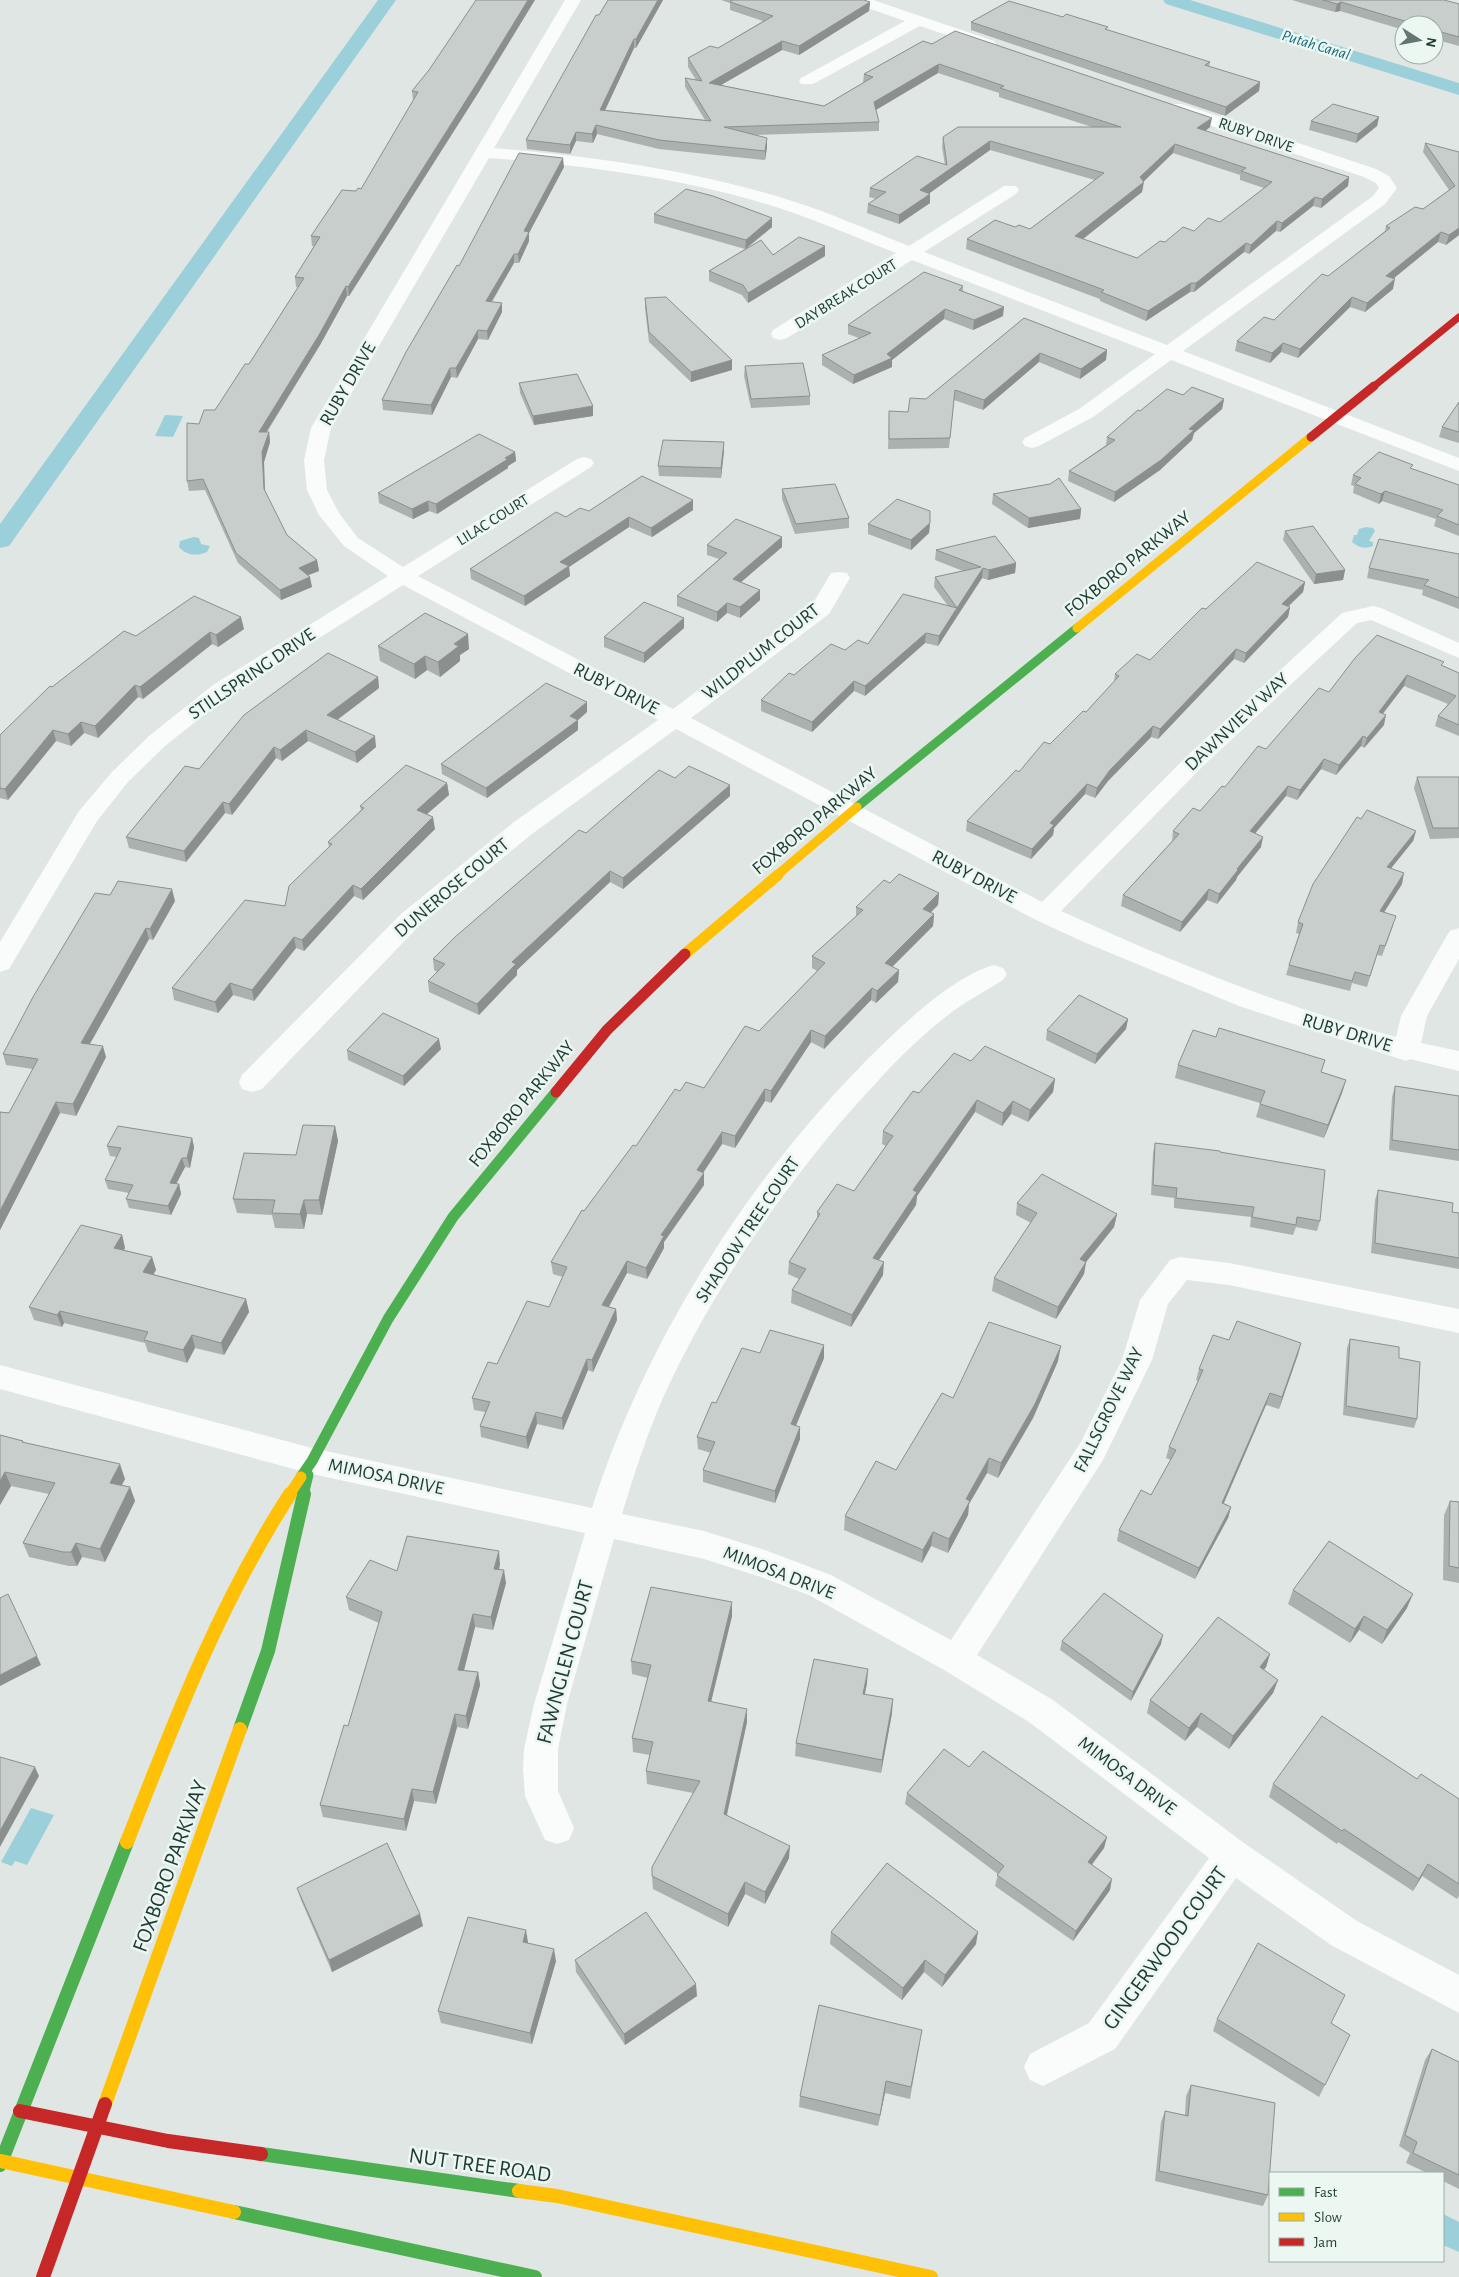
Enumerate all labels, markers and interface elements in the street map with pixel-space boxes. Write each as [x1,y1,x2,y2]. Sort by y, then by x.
north arrow [1394,15,1444,65]
water label: Putah Canal [1280,27,1352,63]
text: N [1423,36,1439,48]
street label: RUBY DRIVE [1216,115,1296,155]
street label: DAYBREAK COURT [792,256,900,332]
street label: RUBY DRIVE [317,339,379,429]
street label: LILAC COURT [454,491,532,549]
street label: FOXBORO PARKWAY [1061,507,1195,621]
street label: WILDPLUM COURT [699,600,823,704]
street label: STILLSPRING DRIVE [185,625,319,723]
street label: RUBY DRIVE [570,659,662,719]
street label: DAWNVIEW WAY [1182,669,1292,775]
street label: FOXBORO PARKWAY [749,763,881,879]
street label: DUNEROSE COURT [391,835,513,941]
street label: RUBY DRIVE [929,847,1019,907]
street label: RUBY DRIVE [1300,1010,1394,1056]
street label: FOXBORO PARKWAY [465,1037,579,1171]
street label: SHADOW TREE COURT [692,1154,804,1306]
street label: FALLSGROVE WAY [1070,1344,1148,1476]
street label: MIMOSA DRIVE [326,1455,446,1499]
street label: MIMOSA DRIVE [721,1543,837,1603]
street label: FAWNGLEN COURT [533,1578,597,1746]
street label: MIMOSA DRIVE [1074,1733,1180,1819]
street label: FOXBORO PARKWAY [129,1777,211,1955]
street label: GINGERWOOD COURT [1099,1862,1232,2034]
street label: NUT TREE ROAD [407,2144,553,2186]
legend [1269,2172,1444,2262]
text: Fast [1314,2185,1338,2200]
text: Slow [1314,2210,1342,2225]
text: Jam [1314,2235,1337,2250]

